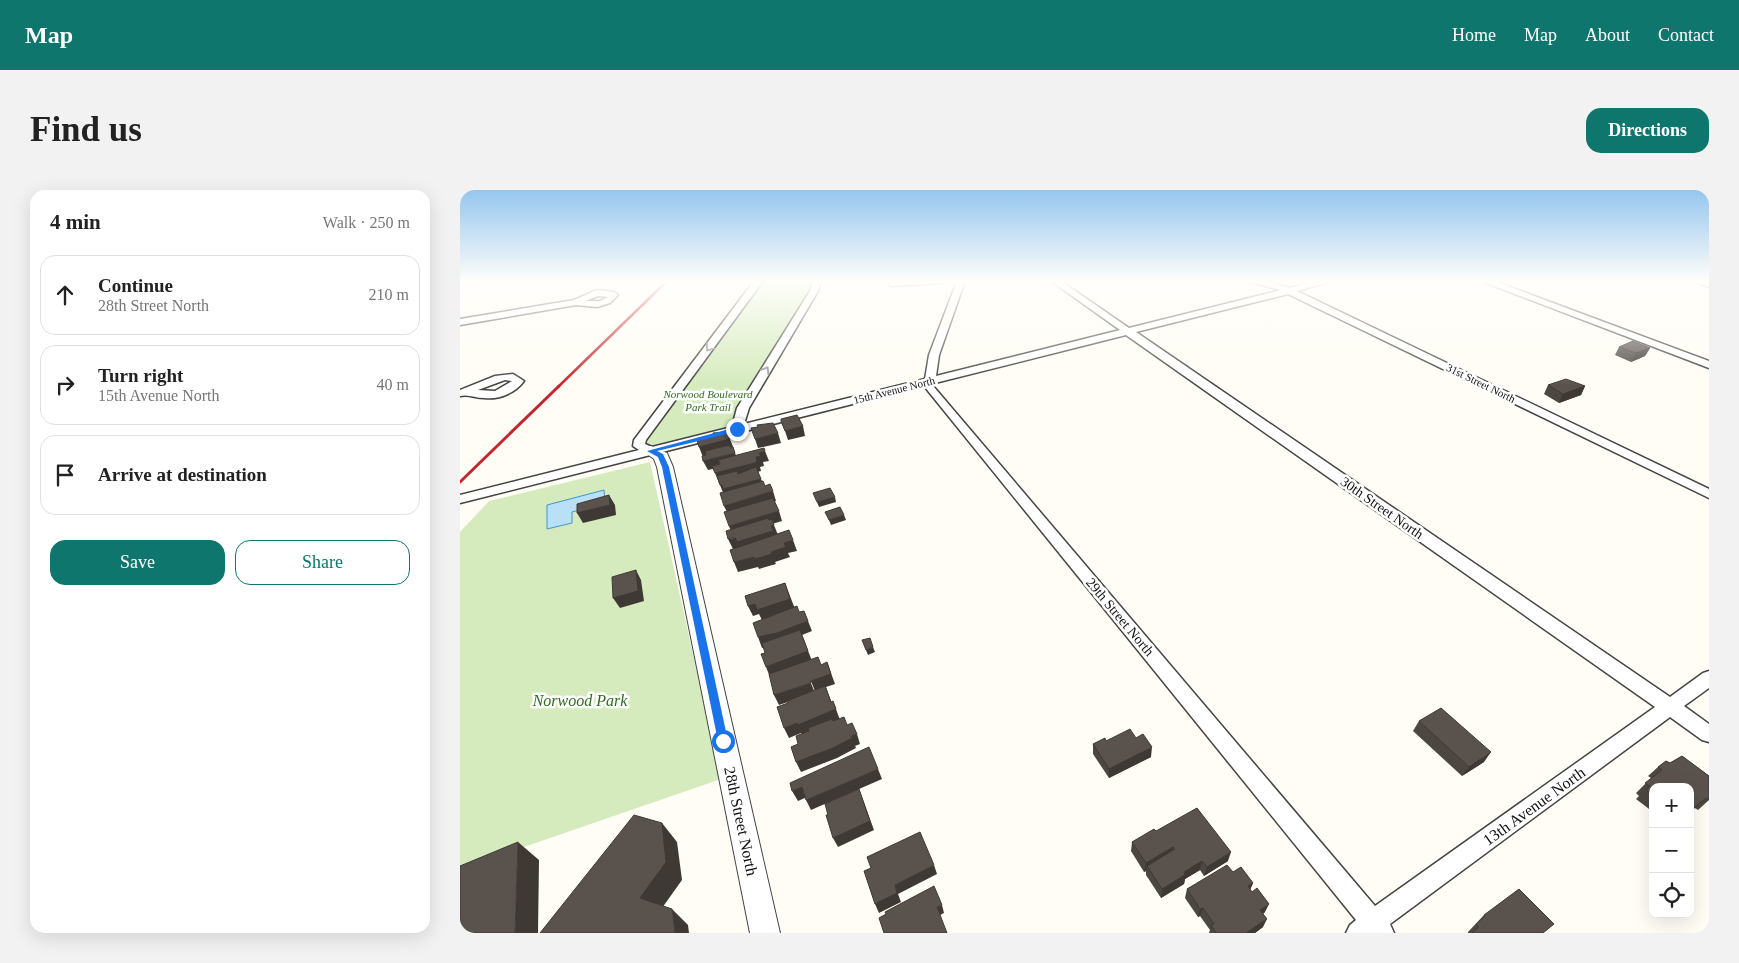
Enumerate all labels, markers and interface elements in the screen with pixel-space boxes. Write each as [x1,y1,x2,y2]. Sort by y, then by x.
text: Map [25,22,73,48]
text: Home [1452,25,1496,45]
text: Map [1524,25,1557,45]
text: About [1585,25,1630,45]
text: Contact [1658,25,1714,45]
button: Directions [1586,108,1709,153]
text: Find us [30,110,142,149]
text: 4 min [50,210,101,234]
text: Walk · 250 m [323,214,410,231]
text: Continue [98,275,173,296]
icon: ahead [51,281,79,309]
text: 210 m [369,286,409,303]
text: 28th Street North [98,297,209,314]
one-way arrow [706,343,715,352]
street label: 31st Street North [1445,361,1518,405]
text: Turn right [98,365,183,386]
one-way arrow [760,367,770,376]
icon: right [51,371,79,399]
street label: 15th Avenue North [852,374,936,406]
text: 40 m [377,376,409,393]
text: 15th Avenue North [98,387,219,404]
park label: Norwood Boulevard Park Trail [662,388,753,413]
route end [726,418,749,441]
icon: arrive [51,461,79,489]
text: Arrive at destination [98,464,267,485]
street label: 30th Street North [1338,474,1426,542]
button: Save [50,540,225,585]
button: Share [235,540,410,585]
street label: 29th Street North [1083,575,1157,659]
park label: Norwood Park [532,692,628,709]
route start [712,730,735,753]
street label: 13th Avenue North [1480,763,1588,849]
street label: 28th Street North [721,765,761,877]
map controls [1649,783,1694,918]
button: + [1649,783,1694,828]
button: − [1649,828,1694,873]
button: locate [1649,873,1694,918]

